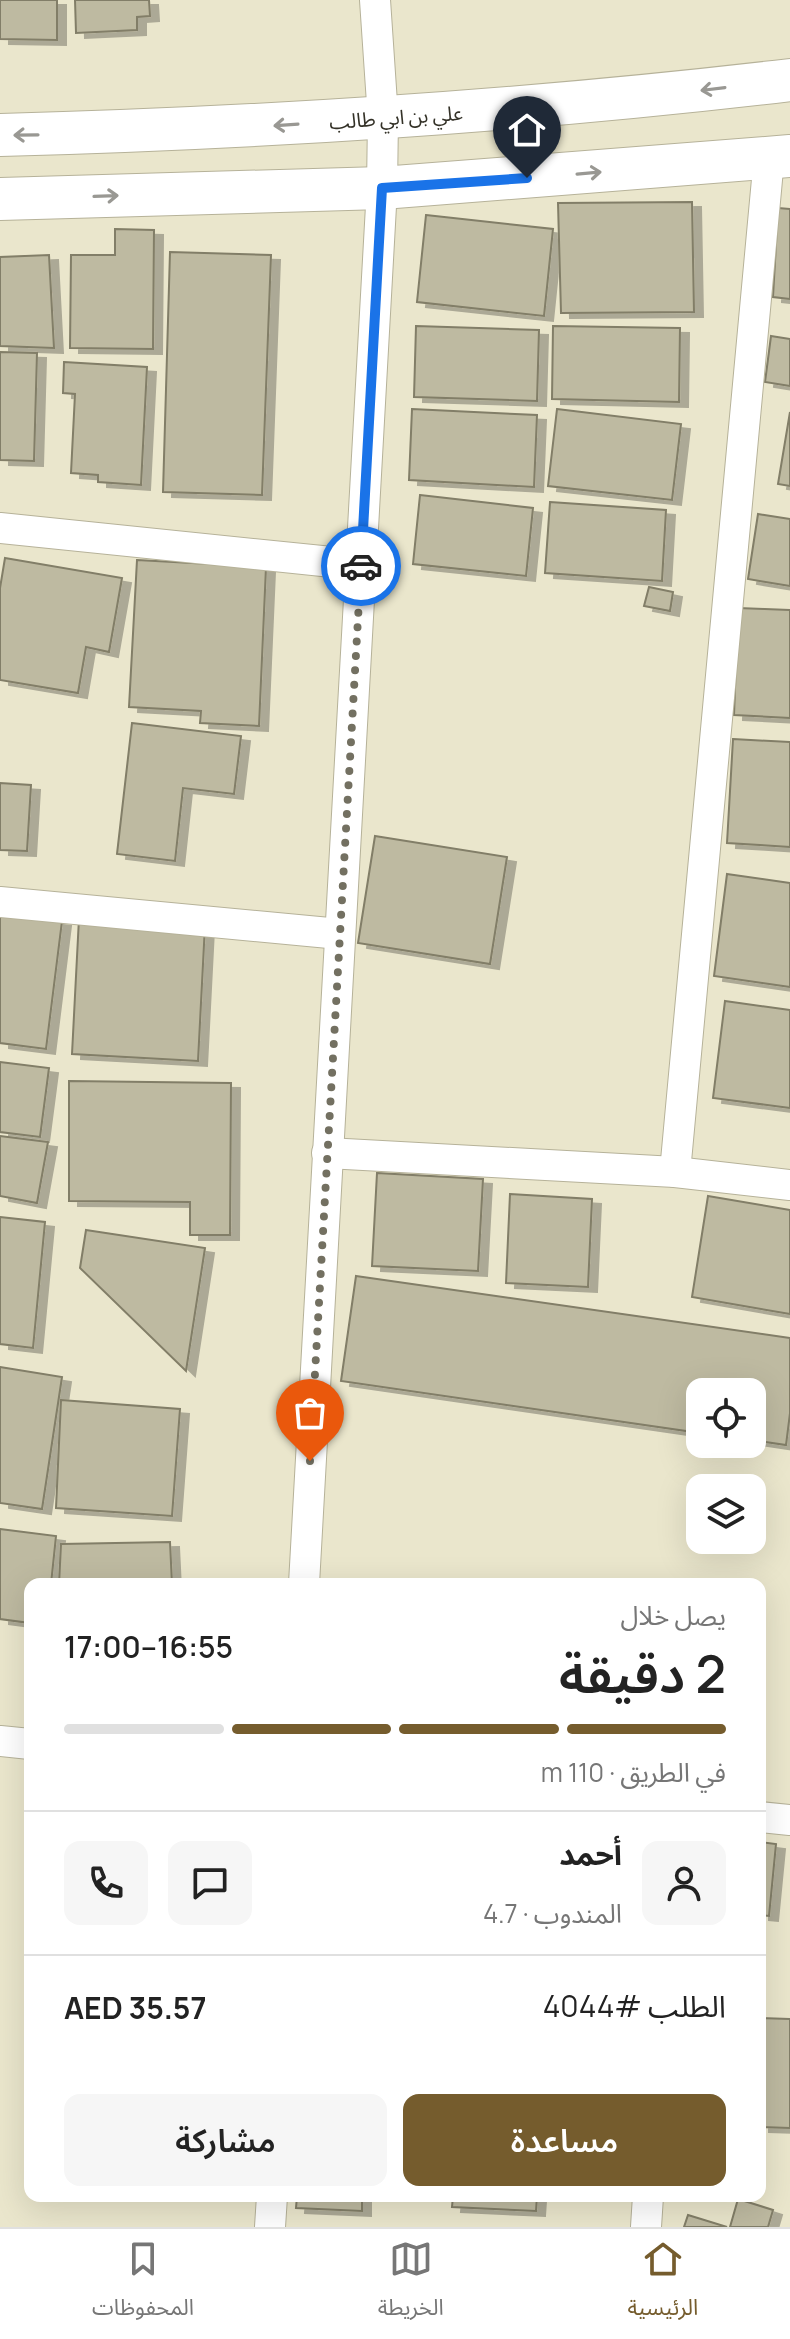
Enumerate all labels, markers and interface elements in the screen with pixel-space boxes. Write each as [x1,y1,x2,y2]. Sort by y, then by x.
one-way arrow [700,82,726,97]
pin [493,96,561,178]
street label: علي بن ابي طالب [328,99,464,138]
icon: home [505,108,549,152]
one-way arrow [273,118,300,133]
one-way arrow [13,127,40,142]
one-way arrow [575,165,602,180]
one-way arrow [92,189,119,204]
courier [321,526,401,606]
icon: car [339,544,383,588]
map controls [686,1378,766,1554]
button: locate [686,1378,766,1458]
pin [276,1379,344,1461]
icon: bag [288,1391,332,1435]
button: layers [686,1474,766,1554]
text: يصل خلال [620,1597,726,1633]
text: 16:55–17:00 [64,1626,233,1667]
text: 2 دقيقة [559,1638,726,1709]
text: في الطريق · 110 m [541,1754,726,1790]
text: أحمد [559,1833,622,1874]
button: phone [64,1841,148,1925]
button: chat [168,1841,252,1925]
button: person [642,1841,726,1925]
text: المندوب · 4.7 [483,1895,622,1931]
text: الطلب #4044 [543,1985,726,2026]
text: AED 35.57 [64,1987,206,2028]
button: مشاركة [64,2094,387,2186]
button: مساعدة [403,2094,726,2186]
tab: المحفوظات [92,2237,194,2331]
tab: الخريطة [378,2237,444,2331]
tab: الرئيسية [627,2237,698,2331]

